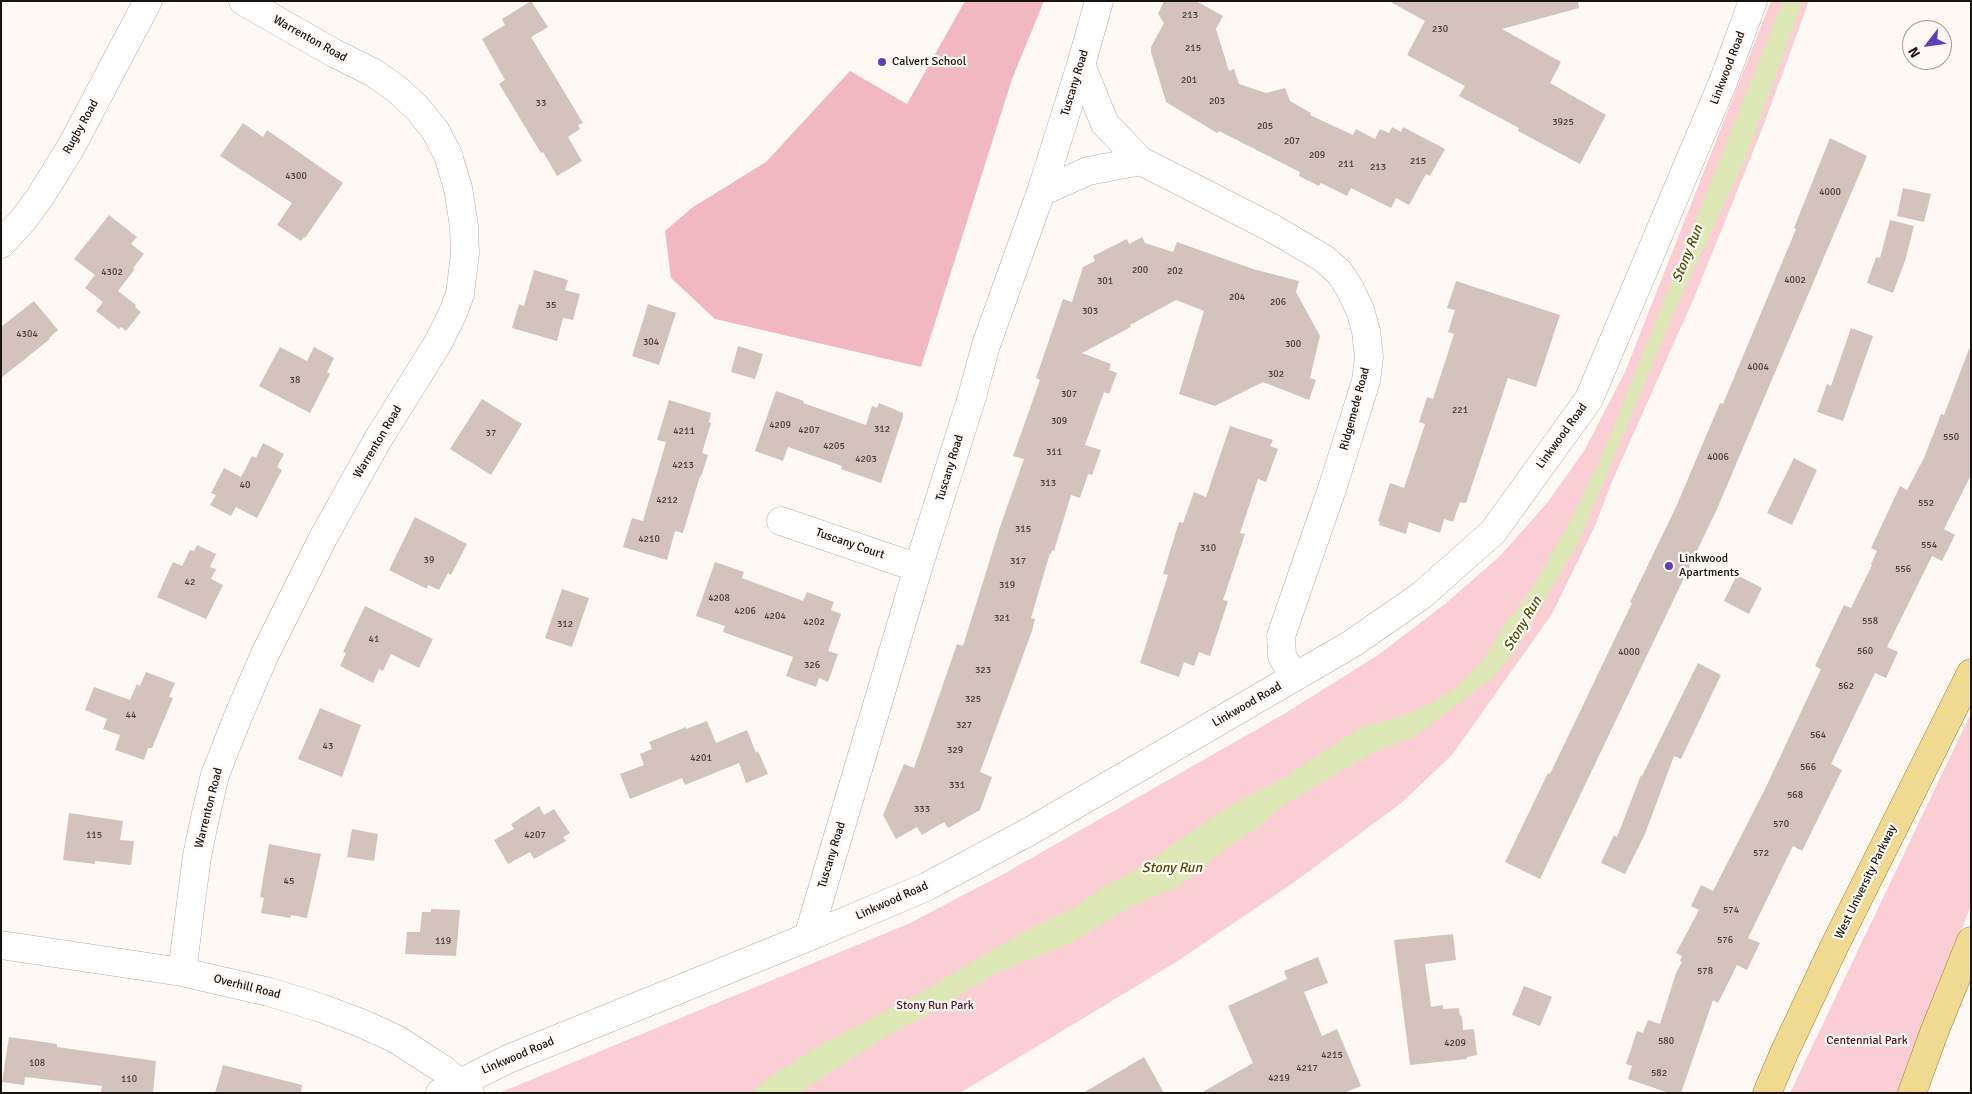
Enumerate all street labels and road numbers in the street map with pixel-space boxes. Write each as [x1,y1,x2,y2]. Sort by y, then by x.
street label: Warrenton Road [271,13,349,65]
street label: Linkwood Road [1707,29,1749,107]
street label: Tuscany Road [1058,48,1092,118]
street label: Rugby Road [60,97,102,157]
street label: Ridgemede Road [1337,366,1373,452]
street label: Linkwood Road [1533,400,1591,472]
street label: Warrenton Road [351,403,405,481]
street label: Tuscany Road [933,433,967,503]
street label: Tuscany Court [814,525,886,563]
street label: Linkwood Road [1210,679,1284,731]
street label: Warrenton Road [192,766,226,850]
street label: Tuscany Road [815,820,849,890]
street label: West University Parkway [1832,823,1900,941]
street label: Linkwood Road [854,879,930,923]
street label: Overhill Road [212,972,282,1002]
street label: Linkwood Road [480,1034,556,1078]

